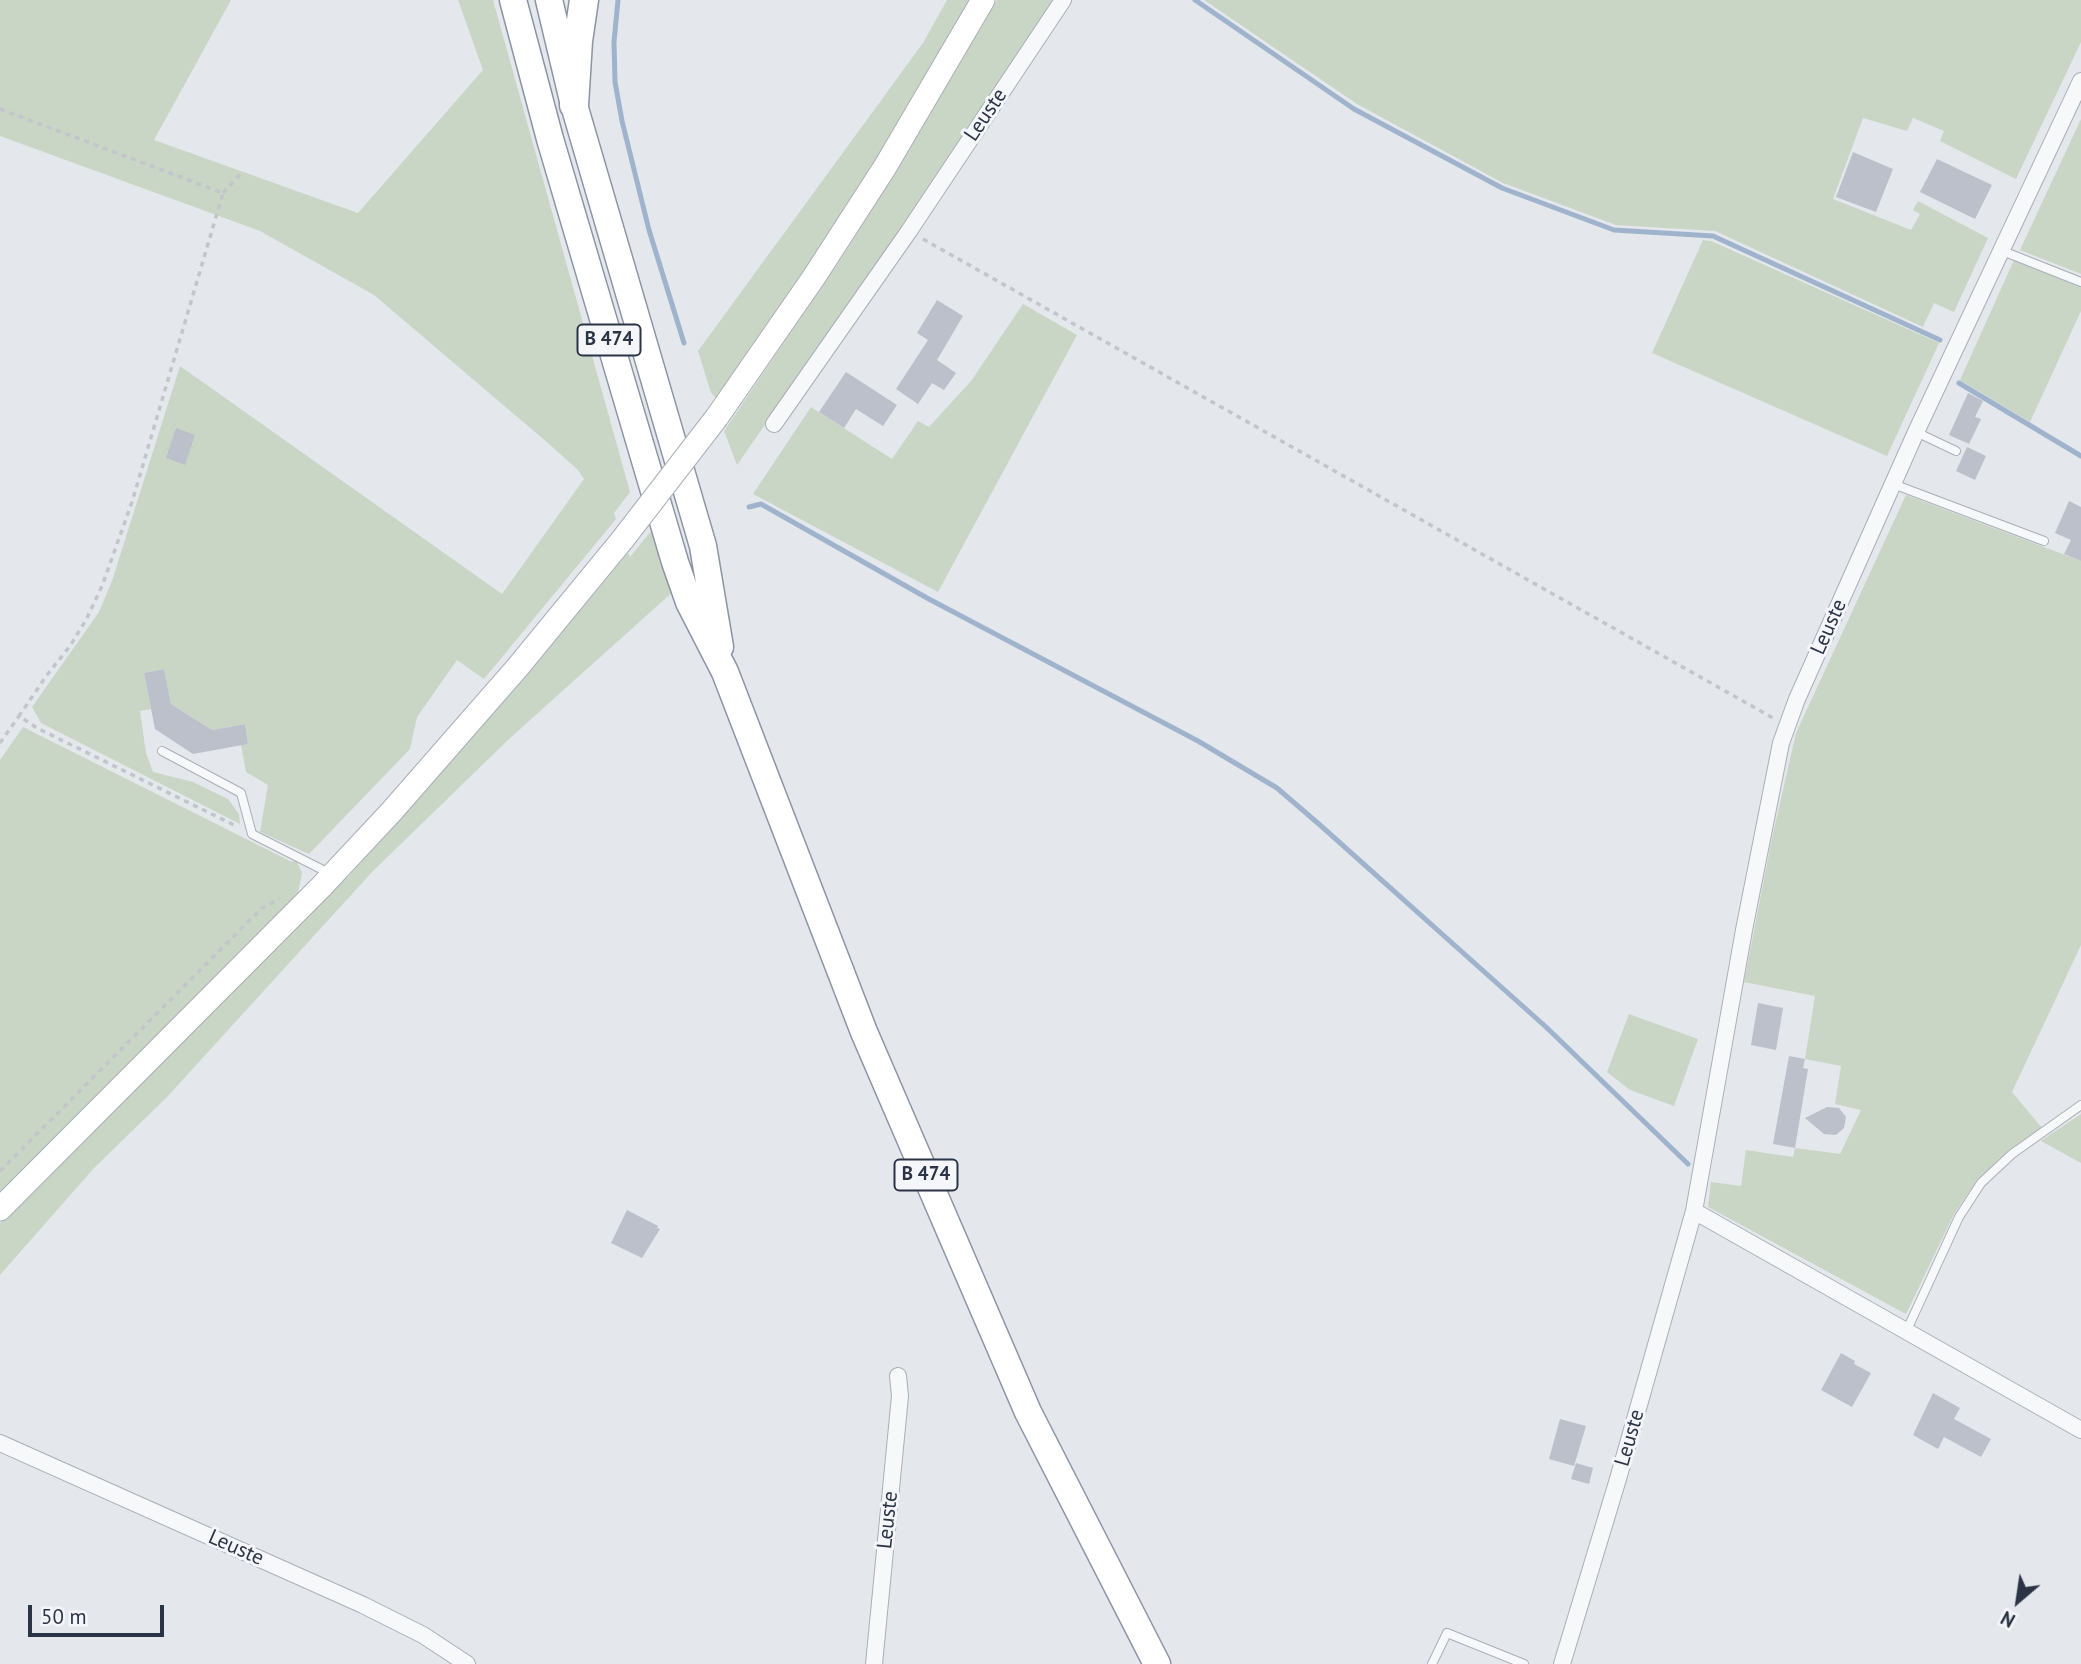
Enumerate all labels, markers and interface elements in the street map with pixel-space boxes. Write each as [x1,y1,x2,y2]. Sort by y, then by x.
street label: Leuste [959,84,1013,146]
road number: B 474 [578,324,640,356]
street label: Leuste [1806,595,1852,659]
road number: B 474 [894,1160,958,1190]
street label: Leuste [1610,1407,1650,1469]
street label: Leuste [872,1490,904,1550]
street label: Leuste [204,1525,268,1571]
north arrow [1983,1566,2053,1636]
scale bar [32,1590,168,1634]
text: 50 m [41,1603,87,1630]
text: N [1997,1606,2019,1633]

